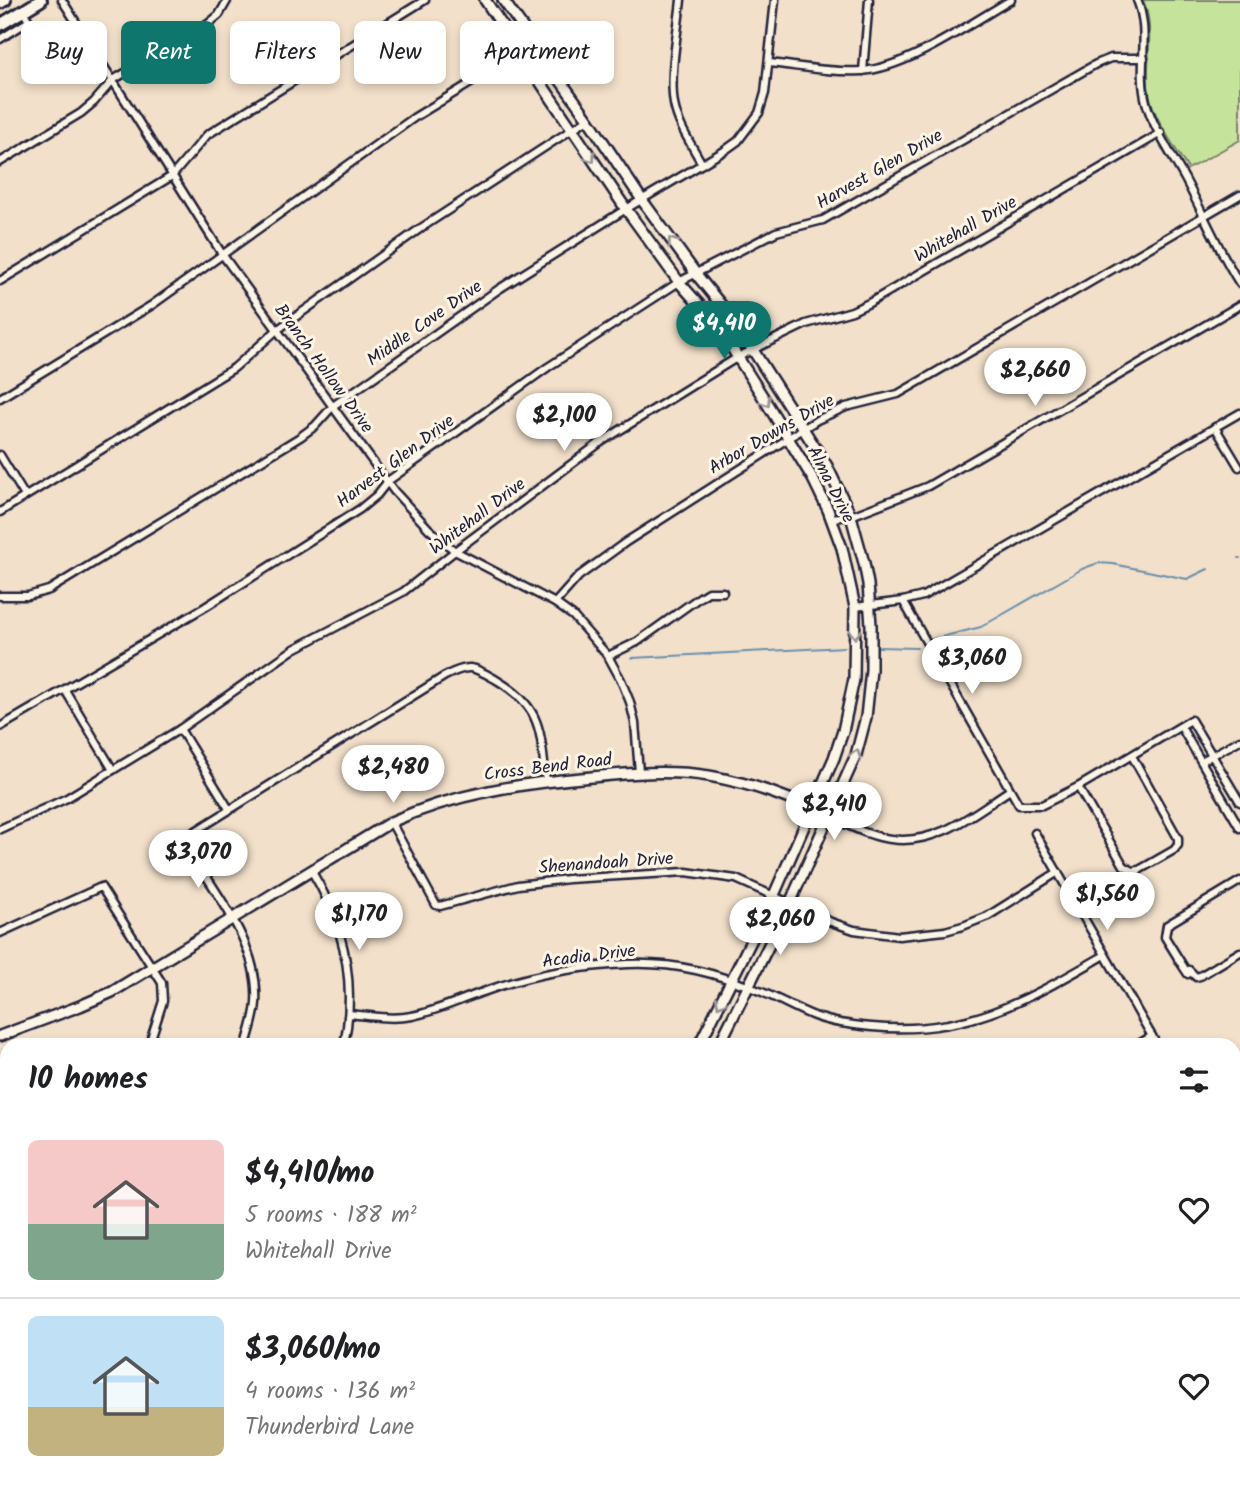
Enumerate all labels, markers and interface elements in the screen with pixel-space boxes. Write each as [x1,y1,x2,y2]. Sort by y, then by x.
chip: Buy [21,21,107,84]
chip: Rent [121,21,216,84]
chip: Filters [230,21,340,84]
chip: New [354,21,446,84]
chip: Apartment [460,21,614,84]
street label: Harvest Glen Drive [811,122,949,218]
one-way arrow [583,151,596,164]
street label: Whitehall Drive [909,189,1023,271]
one-way arrow [668,237,680,250]
street label: Middle Cove Drive [361,273,489,375]
street label: Branch Hollow Drive [266,298,380,440]
pin: $4,410 [667,302,781,361]
text: $4,410 [692,306,756,342]
pin: $2,660 [978,348,1092,408]
text: $2,660 [1000,353,1070,389]
street label: Arbor Downs Drive [703,387,841,483]
pin: $2,100 [507,393,621,453]
one-way arrow [758,395,771,408]
text: $2,100 [532,398,596,434]
street label: Harvest Glen Drive [331,408,461,516]
street label: Alma Drive [798,441,862,529]
street label: Whitehall Drive [423,471,533,563]
one-way arrow [847,629,863,640]
pin: $3,060 [915,636,1029,696]
text: $3,060 [938,641,1006,677]
pin: $2,480 [336,746,450,805]
street label: Cross Bend Road [482,746,615,790]
one-way arrow [848,748,862,760]
text: $2,480 [358,750,428,786]
pin: $2,410 [777,782,891,842]
text: $2,410 [802,787,866,823]
pin: $3,070 [141,830,255,890]
text: $3,070 [165,835,231,871]
street label: Shenandoah Drive [538,845,674,883]
pin: $1,560 [1050,872,1164,932]
text: $1,560 [1076,877,1138,913]
pin: $1,170 [302,892,416,952]
text: $1,170 [331,897,387,933]
pin: $2,060 [723,898,837,957]
text: $2,060 [745,902,815,938]
street label: Acadia Drive [541,937,637,977]
one-way arrow [715,995,729,1008]
text: 10 homes [28,1056,148,1104]
icon: filters [1175,1061,1213,1099]
text: $4,410/mo [245,1150,374,1198]
icon: home [84,1168,168,1252]
icon: heart [1175,1191,1213,1229]
text: 5 rooms · 188 m² [245,1198,417,1234]
text: Whitehall Drive [245,1234,392,1270]
text: $3,060/mo [245,1326,381,1374]
icon: home [84,1344,168,1428]
icon: heart [1175,1367,1213,1405]
text: 4 rooms · 136 m² [245,1374,415,1410]
text: Thunderbird Lane [245,1410,414,1446]

